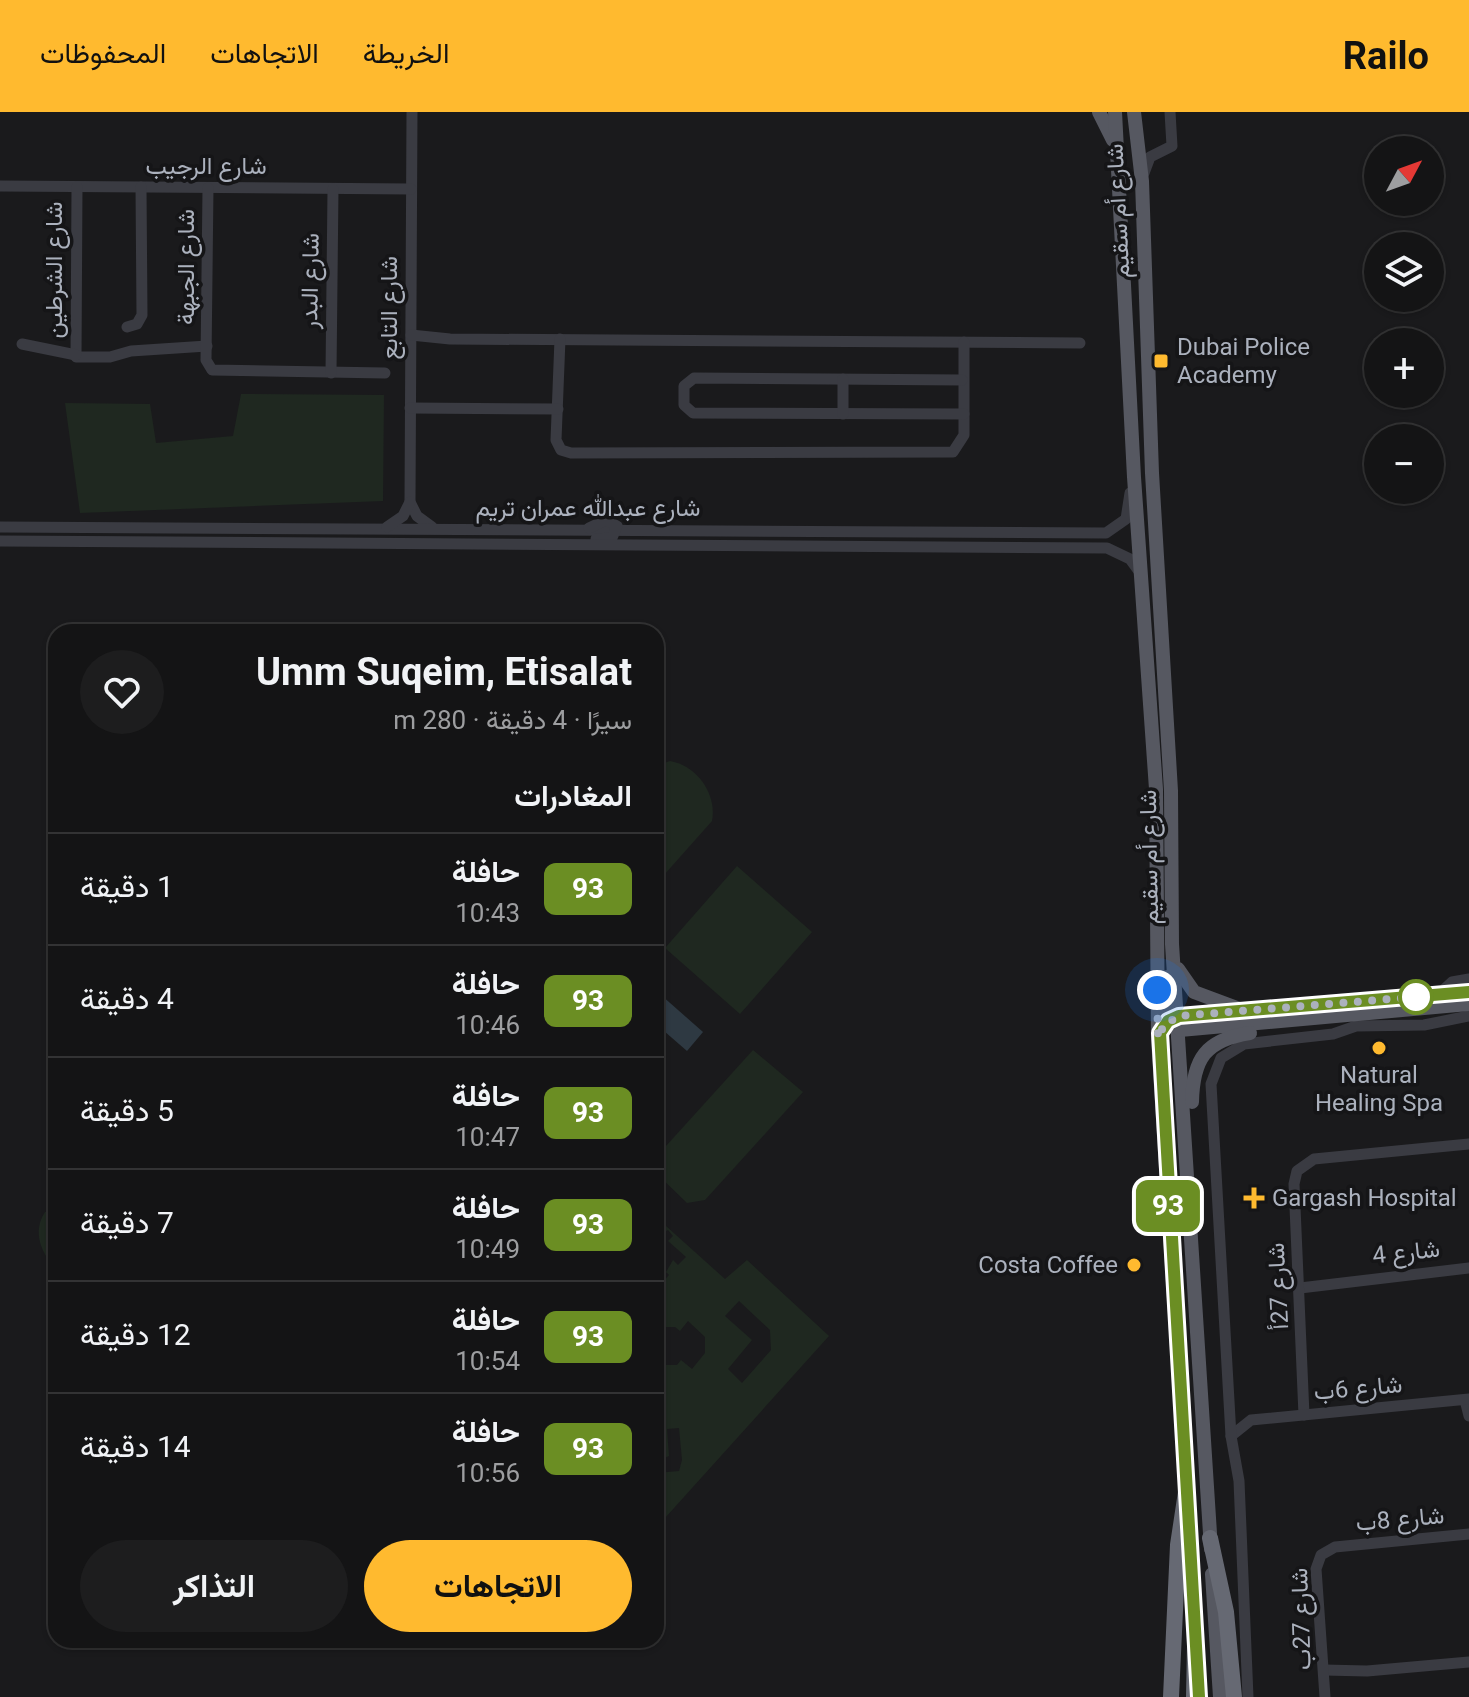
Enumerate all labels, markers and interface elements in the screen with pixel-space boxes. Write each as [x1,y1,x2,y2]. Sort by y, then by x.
text: Railo [1343,34,1429,78]
text: المحفوظات [40,37,166,70]
text: الاتجاهات [210,37,319,70]
text: الخريطة [363,37,449,70]
north arrow [1364,136,1444,216]
map controls [1364,136,1444,504]
street label: شارع أم سقيم [1100,143,1138,279]
street label: شارع الرجيب [145,152,267,182]
street label: شارع الشرطين [40,202,70,338]
street label: شارع الجبهة [172,209,202,325]
button: layers [1364,232,1444,312]
street label: شارع البدر [295,233,327,330]
street label: شارع التابع [375,256,406,360]
button: + [1364,328,1444,408]
place label: Dubai Police Academy [1177,333,1310,389]
marker: Dubai Police Academy [1152,352,1170,370]
button: − [1364,424,1444,504]
street label: شارع عبدالله عمران تريم [476,494,700,524]
button: heart [80,650,164,734]
text: Umm Suqeim, Etisalat [256,650,632,694]
text: سيرًا · 4 دقيقة · 280 m [393,705,632,735]
text: المغادرات [514,778,632,813]
street label: شارع أم سقيم [1134,789,1166,925]
text: حافلة [452,854,520,889]
text: 1 دقيقة [80,869,174,904]
text: 93 [572,872,604,905]
text: 10:43 [455,898,520,928]
text: حافلة [452,966,520,1001]
your location [1137,970,1177,1010]
unlabelled marker [1399,980,1433,1014]
text: 4 دقيقة [80,981,174,1016]
text: 93 [572,984,604,1017]
text: 10:46 [455,1010,520,1040]
marker: Natural Healing Spa [1370,1039,1388,1057]
place label: Natural Healing Spa [1315,1061,1443,1117]
text: حافلة [452,1078,520,1113]
text: 5 دقيقة [80,1093,174,1128]
text: 93 [572,1096,604,1129]
text: 10:47 [455,1122,520,1152]
line badge: 93 [1132,1180,1204,1232]
place label: Gargash Hospital [1272,1184,1457,1212]
marker: Gargash Hospital [1243,1187,1265,1209]
text: 93 [1152,1189,1184,1222]
text: حافلة [452,1190,520,1225]
text: 7 دقيقة [80,1205,174,1240]
text: 93 [572,1208,604,1241]
text: 10:49 [455,1234,520,1264]
street label: شارع 4 [1371,1235,1441,1271]
street label: شارع 27أ [1262,1242,1296,1330]
place label: Costa Coffee [978,1251,1118,1279]
marker: Costa Coffee [1125,1256,1143,1274]
text: حافلة [452,1302,520,1337]
text: 12 دقيقة [80,1317,191,1352]
text: 93 [572,1320,604,1353]
text: 10:54 [455,1346,520,1376]
street label: شارع 6ب [1313,1370,1404,1408]
text: حافلة [452,1414,520,1449]
text: 14 دقيقة [80,1429,191,1464]
text: 93 [572,1432,604,1465]
text: 10:56 [455,1458,520,1488]
street label: شارع 8ب [1355,1501,1446,1539]
button: التذاكر [80,1540,348,1632]
button: الاتجاهات [364,1540,632,1632]
street label: شارع 27ب [1285,1567,1319,1671]

